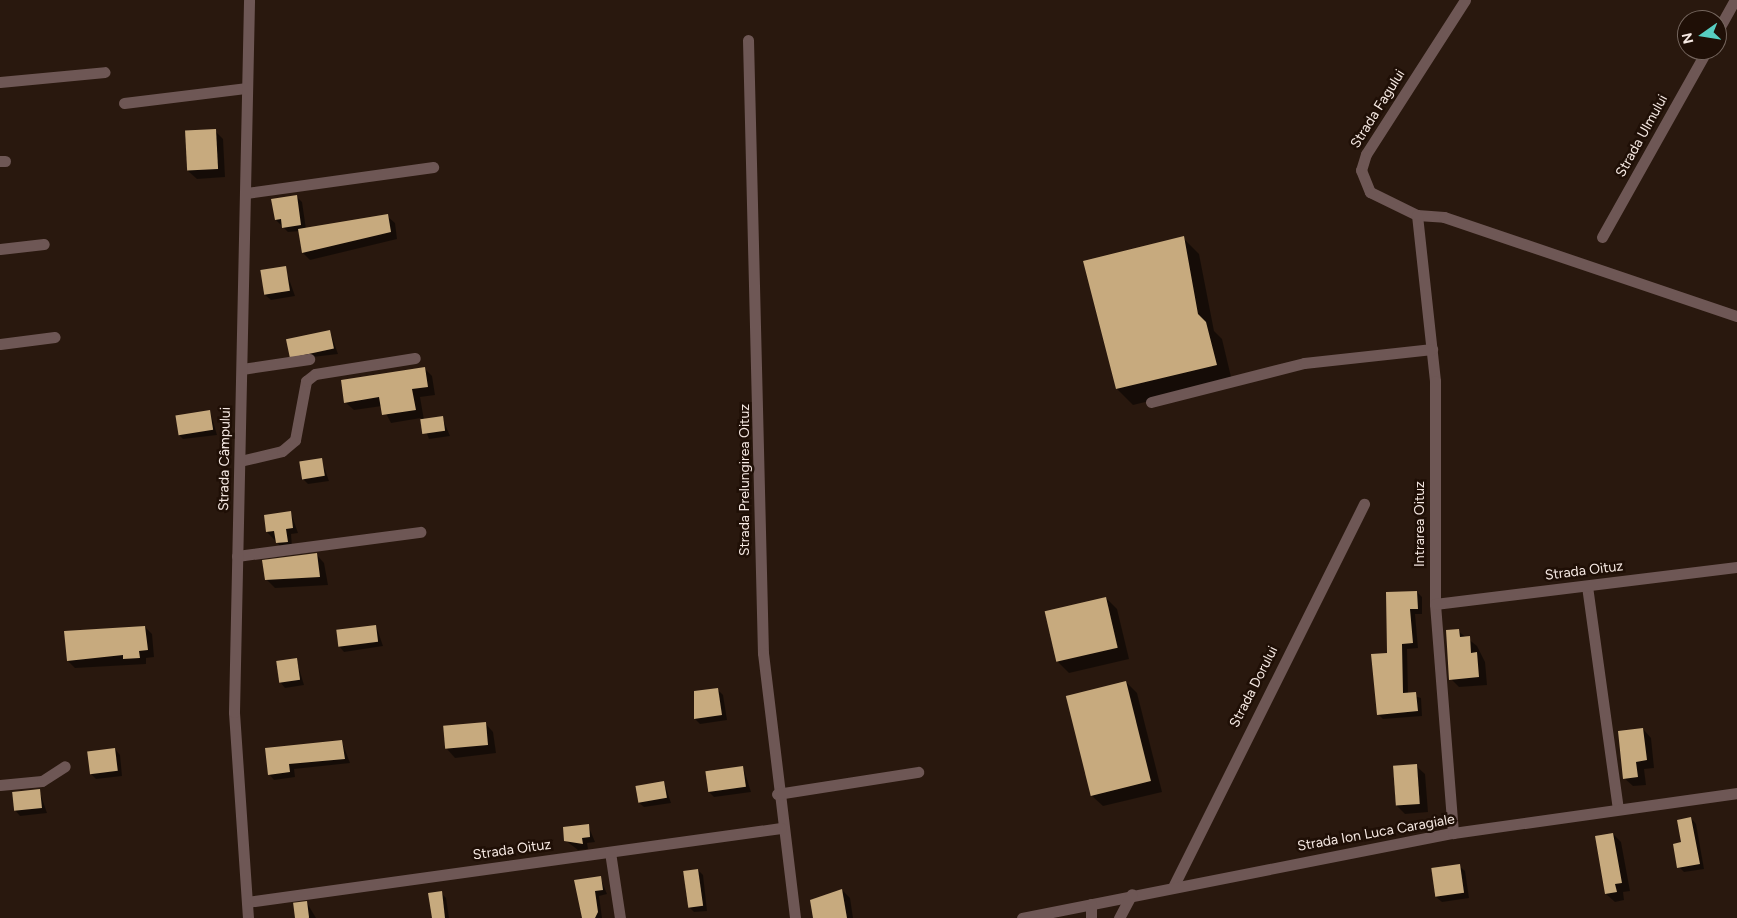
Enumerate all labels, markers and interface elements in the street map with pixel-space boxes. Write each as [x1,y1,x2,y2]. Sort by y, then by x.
north arrow [1677,10,1727,60]
text: N [1678,31,1697,45]
street label: Strada Fagului [1347,67,1409,151]
street label: Strada Ulmului [1612,92,1672,180]
street label: Strada Prelungirea Oituz [737,404,753,556]
street label: Strada Câmpului [216,407,234,511]
street label: Intrarea Oituz [1412,481,1428,567]
street label: Strada Oituz [1544,558,1624,584]
street label: Strada Dorului [1226,644,1282,730]
street label: Strada Ion Luca Caragiale [1296,811,1456,855]
street label: Strada Oituz [472,836,552,864]

